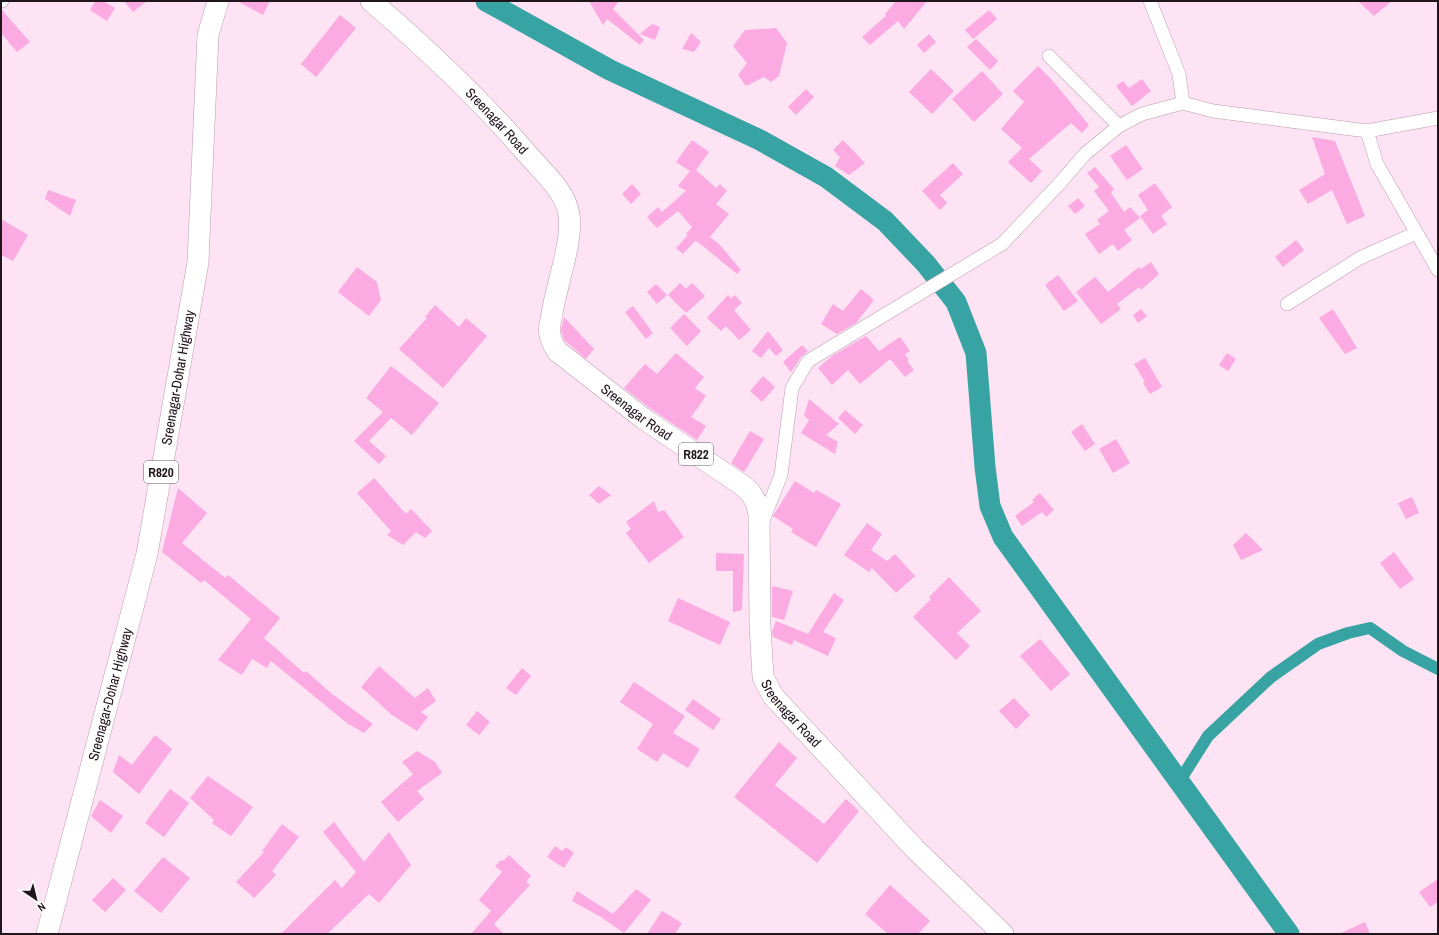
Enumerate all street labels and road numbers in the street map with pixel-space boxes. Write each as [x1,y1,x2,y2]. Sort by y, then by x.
street label: Sreenagar Road [462,84,532,158]
street label: Sreenagar-Dohar Highway [157,308,198,446]
street label: Sreenagar Road [597,380,676,444]
road number: R822 [679,443,713,465]
road number: R820 [144,461,178,483]
street label: Sreenagar-Dohar Highway [84,626,136,763]
street label: Sreenagar Road [757,676,825,751]

